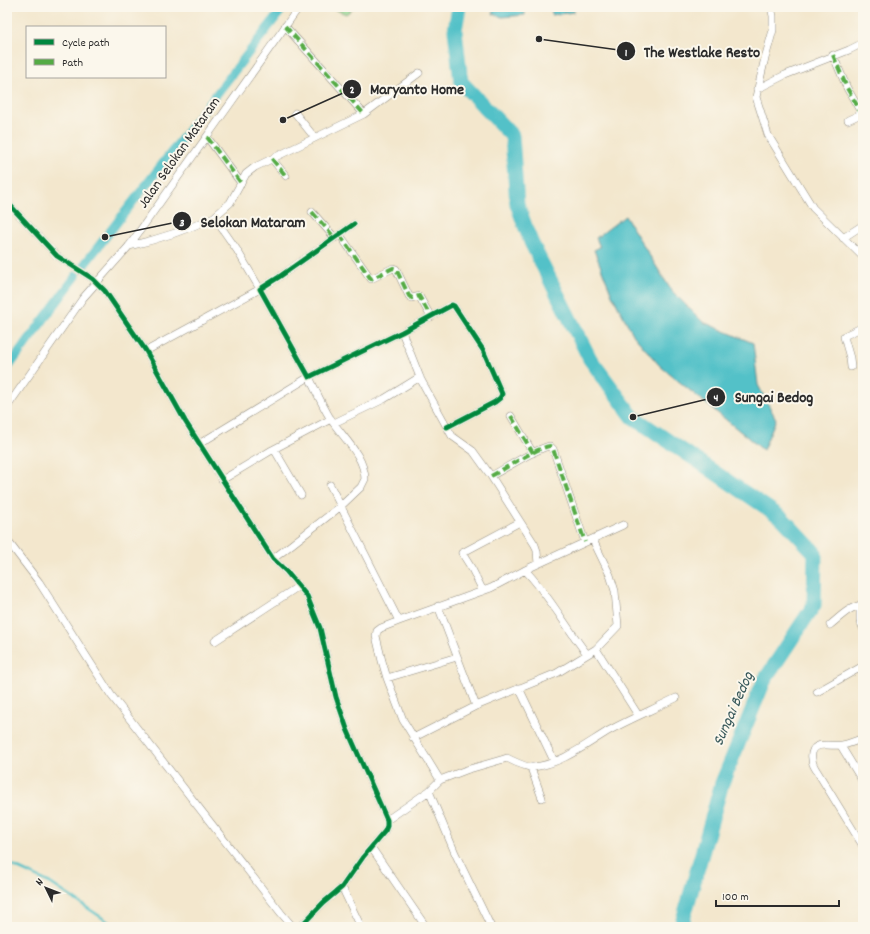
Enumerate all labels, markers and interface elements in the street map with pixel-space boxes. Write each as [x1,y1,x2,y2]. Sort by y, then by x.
legend [26,26,166,78]
text: Cycle path [62,35,110,52]
callout: The Westlake Resto [616,37,769,65]
text: The Westlake Resto [644,42,760,65]
text: 1 [625,45,628,62]
text: Path [62,55,83,72]
callout: Maryanto Home [342,75,472,103]
text: Maryanto Home [370,79,464,102]
text: 2 [349,82,355,99]
street label: Jalan Selokan Mataram [133,93,227,213]
callout: Selokan Mataram [172,207,313,235]
text: Selokan Mataram [201,212,305,235]
text: 3 [179,215,185,232]
callout: Sungai Bedog [706,383,821,411]
text: Sungai Bedog [735,387,813,410]
text: 4 [714,390,719,407]
water label: Sungai Bedog [707,667,761,750]
north arrow [26,868,66,908]
text: N [32,875,48,890]
scale bar [716,882,839,908]
text: 100 m [722,889,749,906]

